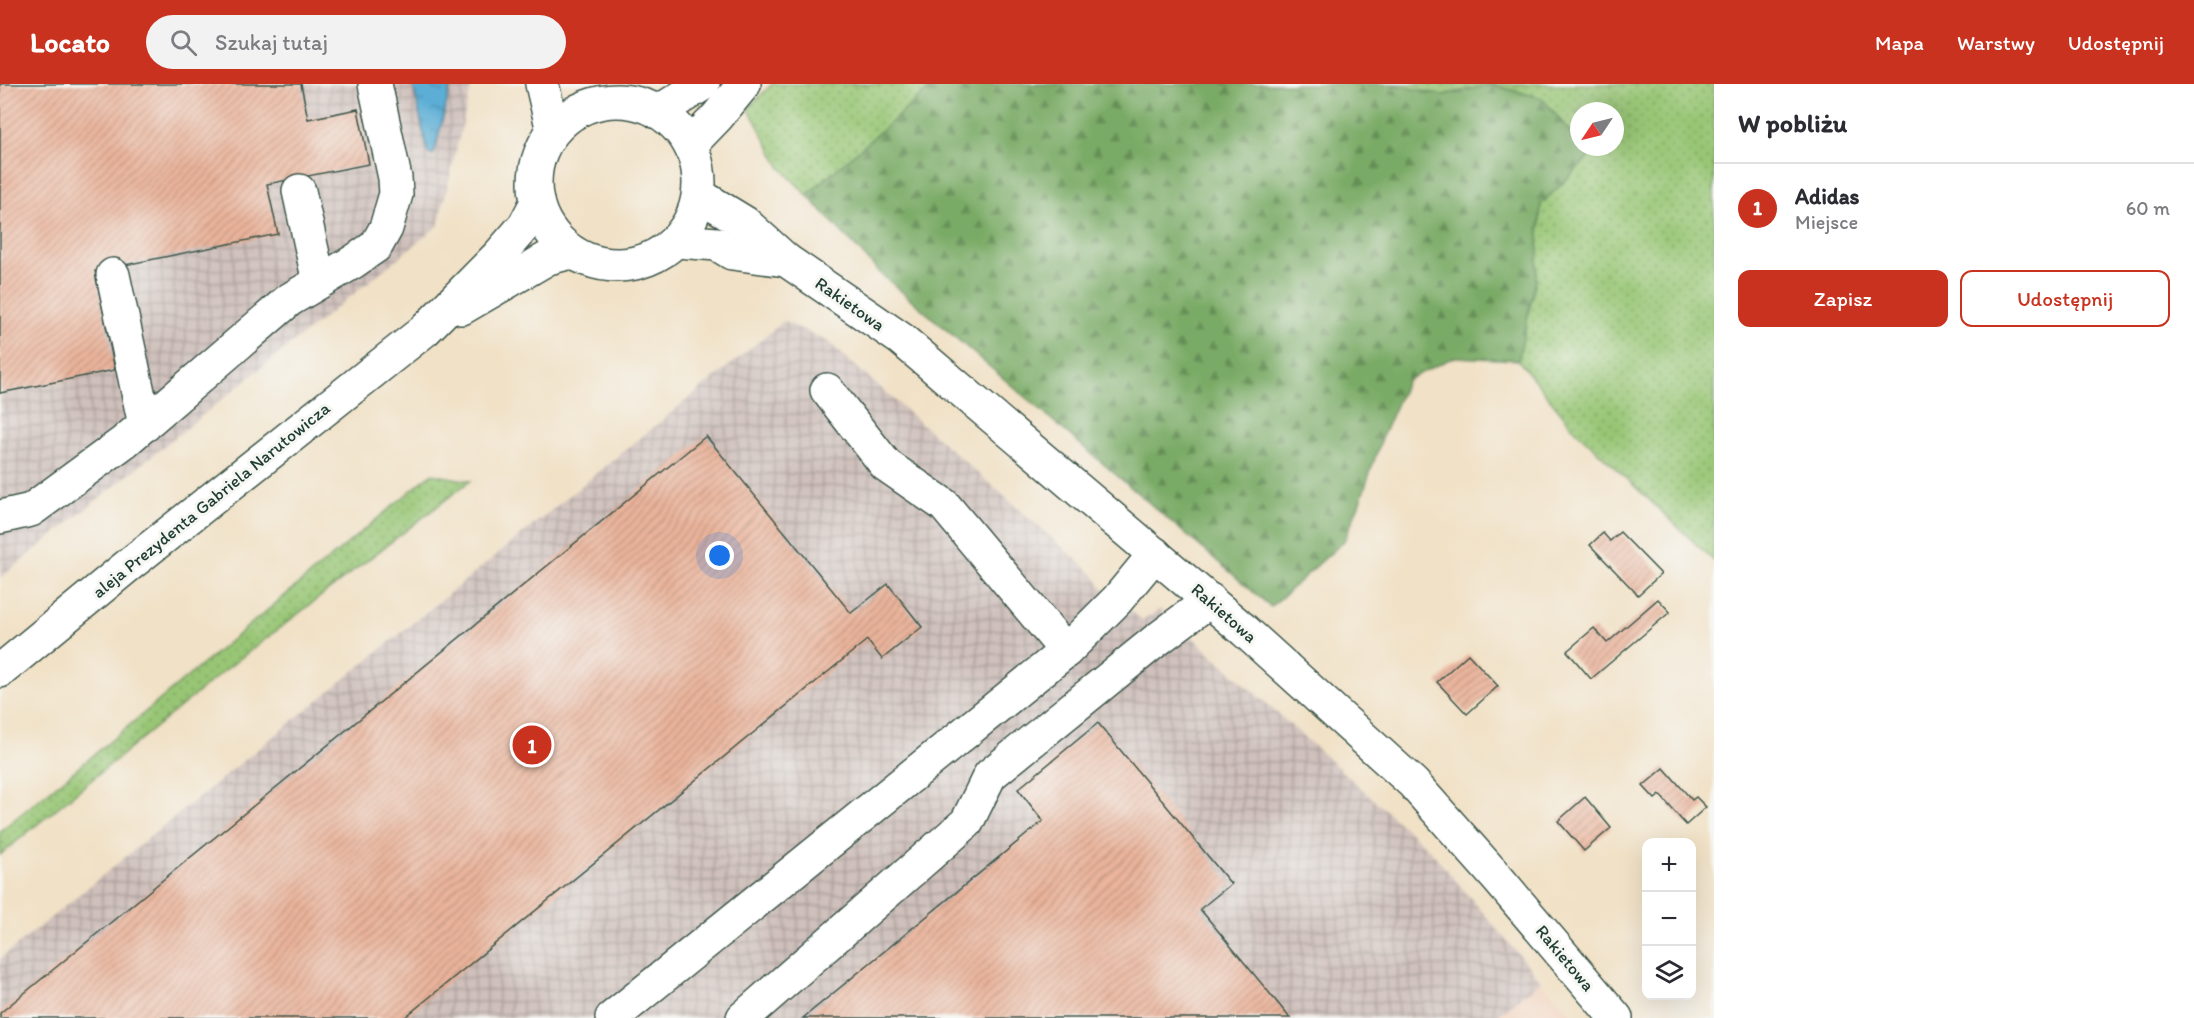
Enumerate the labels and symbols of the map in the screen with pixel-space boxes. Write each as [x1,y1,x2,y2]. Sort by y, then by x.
north arrow [1570,102,1624,156]
street label: Rakietowa [811,272,889,336]
street label: aleja Prezydenta Gabriela Narutowicza [88,397,335,603]
your location [705,541,734,570]
street label: Rakietowa [1187,578,1261,648]
pin: 1 [512,722,552,768]
street label: Rakietowa [1531,920,1599,996]

